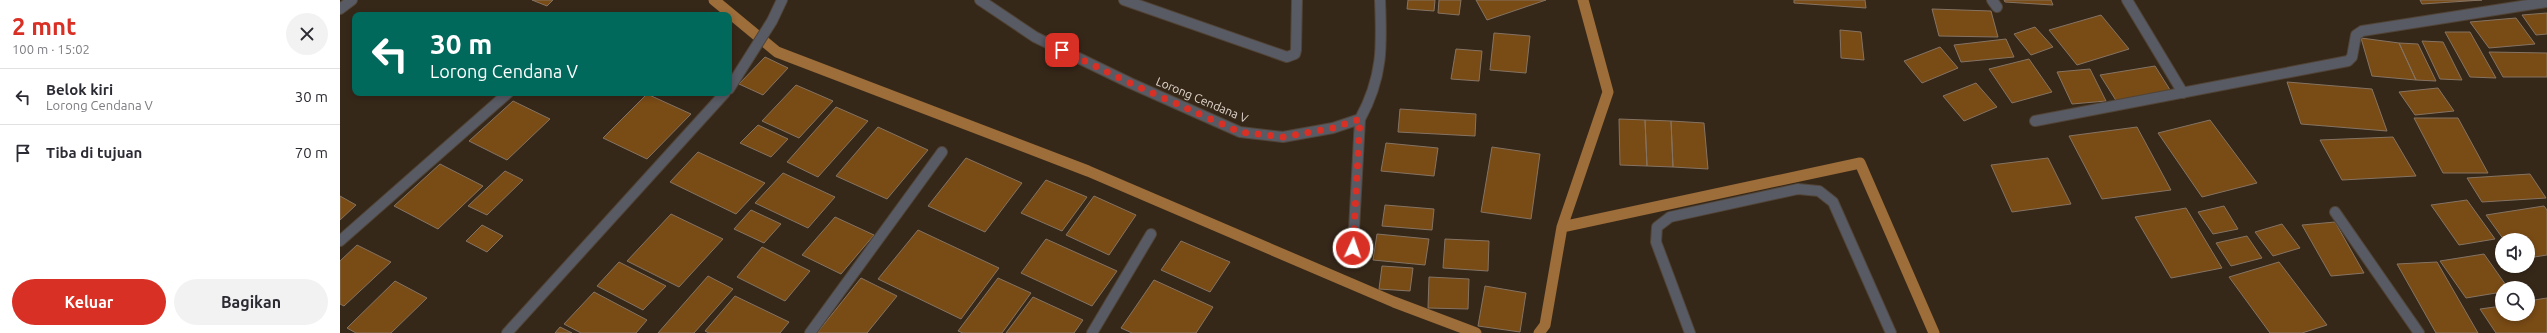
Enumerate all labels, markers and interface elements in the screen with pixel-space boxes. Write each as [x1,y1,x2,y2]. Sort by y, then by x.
text: 2 mnt [12,13,76,40]
button: close [286,13,328,55]
icon: left [364,28,416,80]
text: 30 m [430,28,492,59]
pin [1045,33,1079,67]
icon: arrive [1051,39,1073,61]
text: 100 m · 15:02 [12,42,90,56]
text: Lorong Cendana V [430,61,578,81]
street label: Lorong Cendana V [1154,74,1250,125]
text: Belok kiri [46,81,113,98]
icon: left [12,86,34,108]
text: 30 m [295,88,328,105]
text: Lorong Cendana V [46,98,153,112]
icon: arrive [12,142,34,164]
text: Tiba di tujuan [46,144,142,161]
text: 70 m [295,144,328,161]
position arrow [1332,227,1374,269]
map controls [2495,233,2535,321]
button: sound [2495,233,2535,273]
button: Keluar [12,279,166,325]
button: Bagikan [174,279,328,325]
button: search [2495,281,2535,321]

